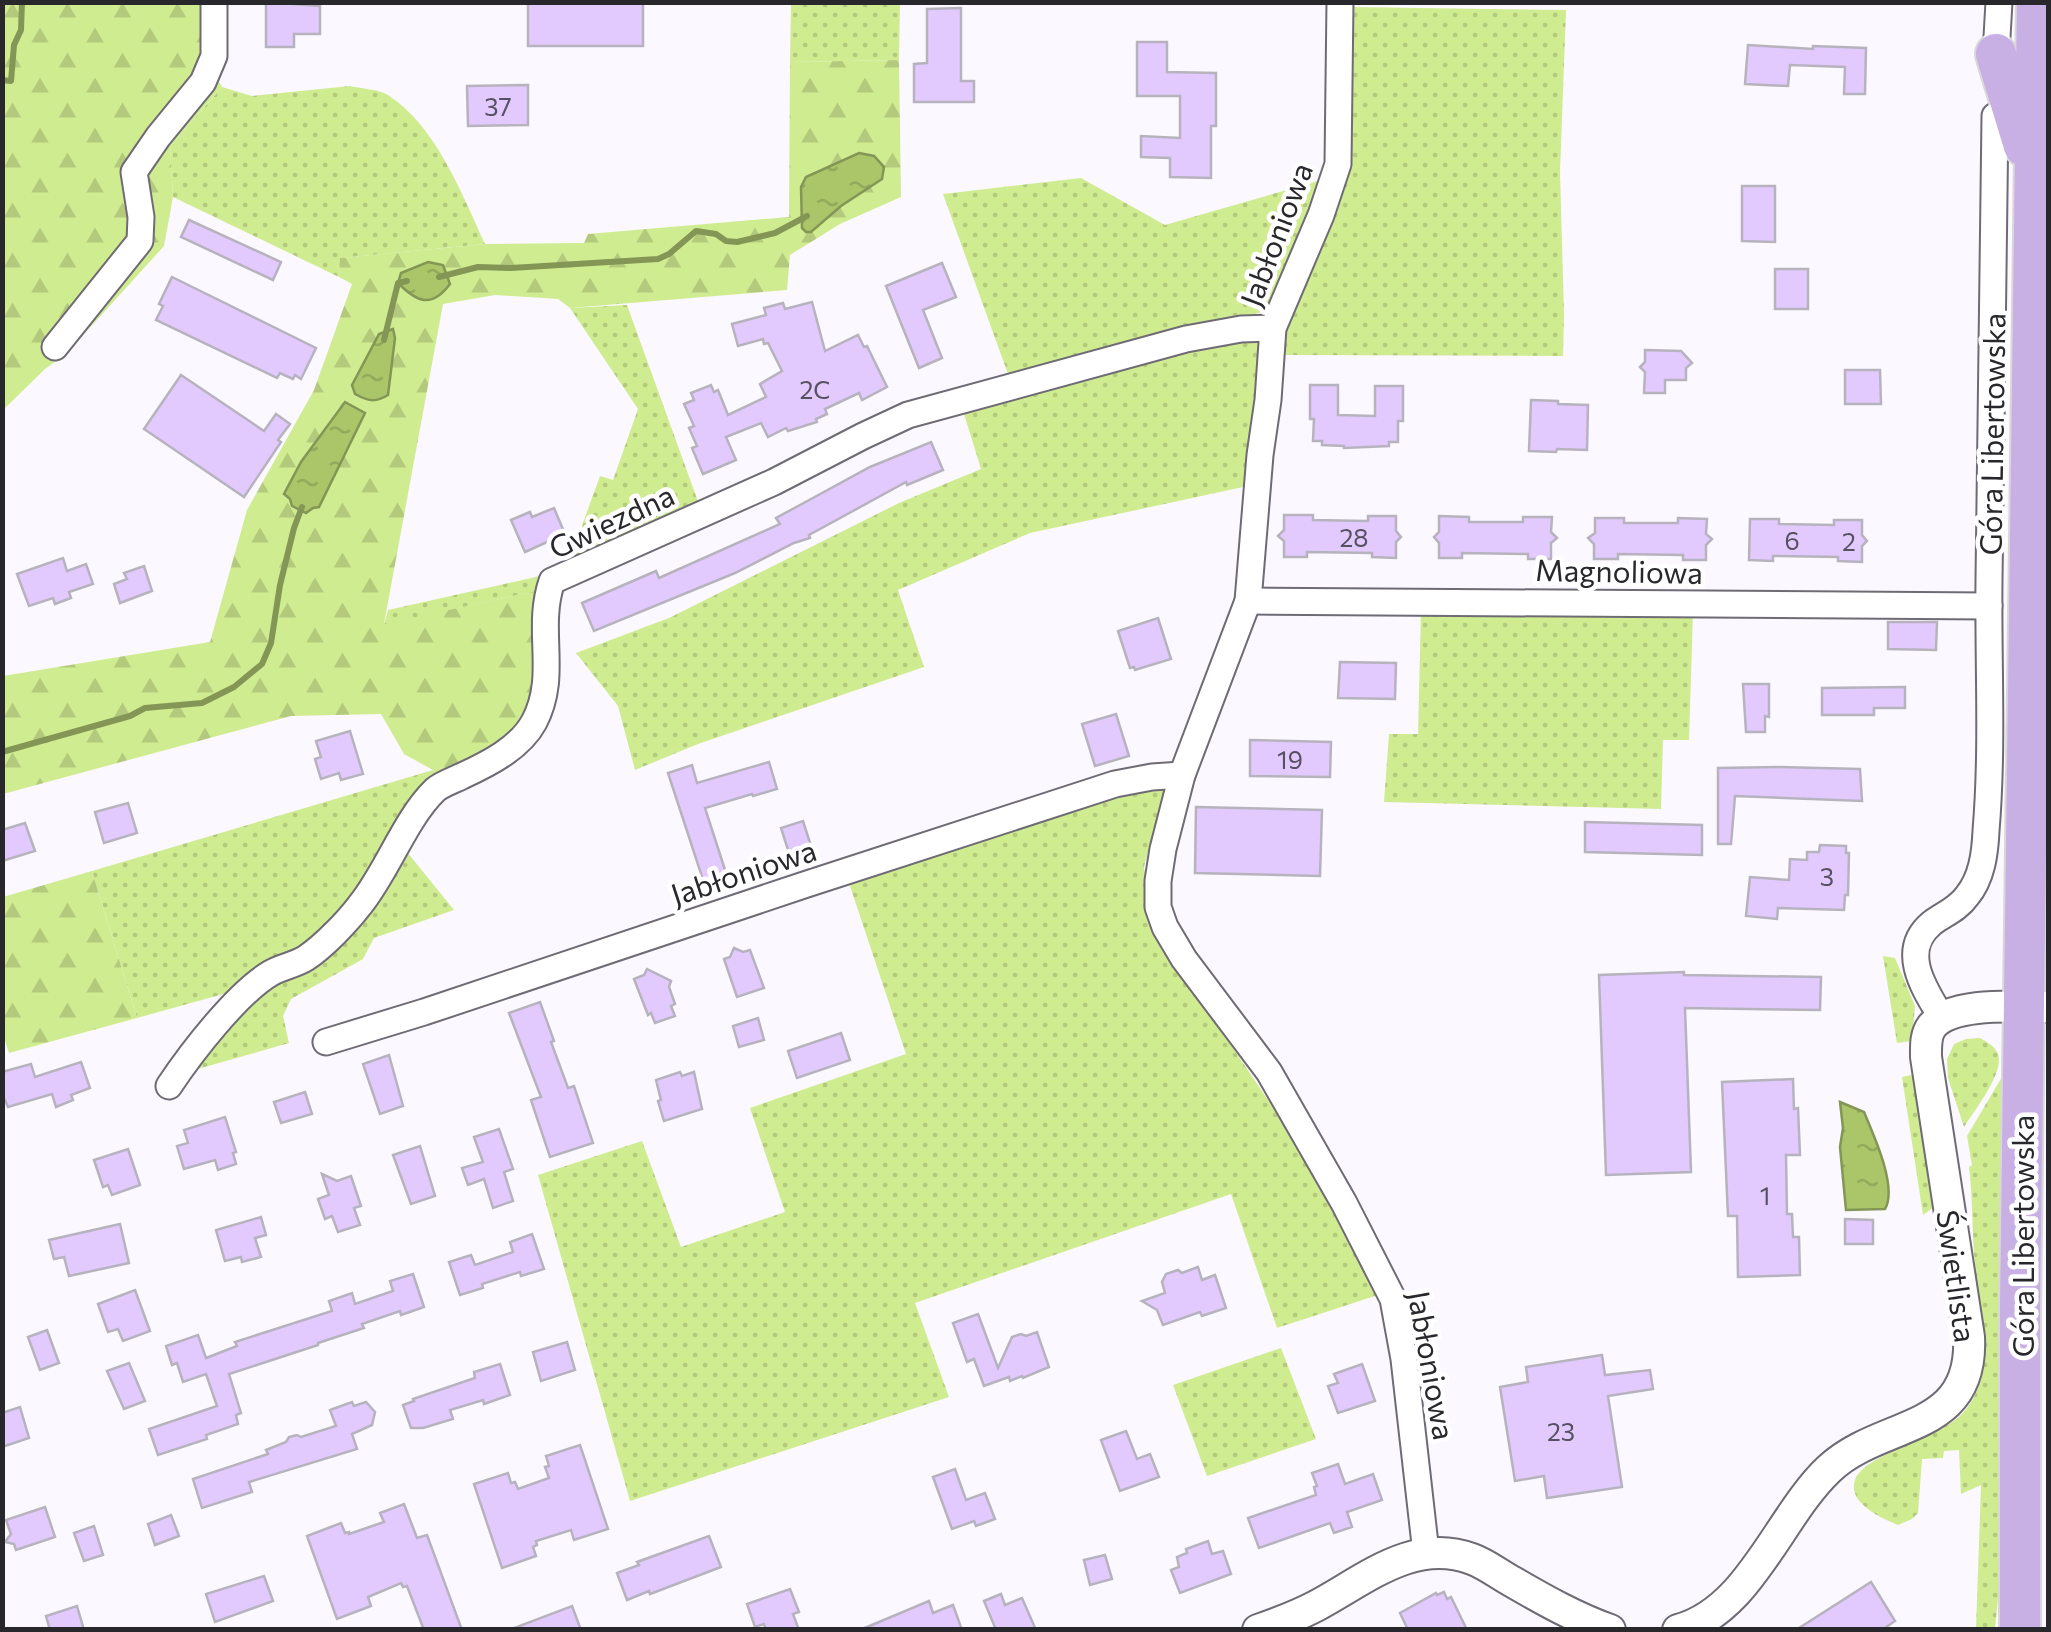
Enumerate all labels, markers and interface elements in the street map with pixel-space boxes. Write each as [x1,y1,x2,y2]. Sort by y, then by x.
house number: 37 [484,91,512,121]
street label: Jabłoniowa [1231,157,1319,311]
street label: Góra Libertowska [1970,312,2012,556]
house number: 2C [800,374,831,404]
street label: Gwiezdna [542,475,680,565]
house number: 28 [1340,522,1368,552]
house number: 6 [1784,525,1800,555]
house number: 2 [1842,526,1856,556]
street label: Magnoliowa [1535,550,1703,590]
house number: 19 [1277,744,1303,774]
street label: Jabłoniowa [666,830,820,912]
house number: 3 [1820,861,1834,891]
street label: Góra Libertowska [2003,1115,2040,1357]
house number: 1 [1760,1180,1770,1210]
street label: Świetlista [1930,1207,1986,1345]
street label: Jabłoniowa [1402,1288,1464,1442]
house number: 23 [1547,1416,1575,1446]

